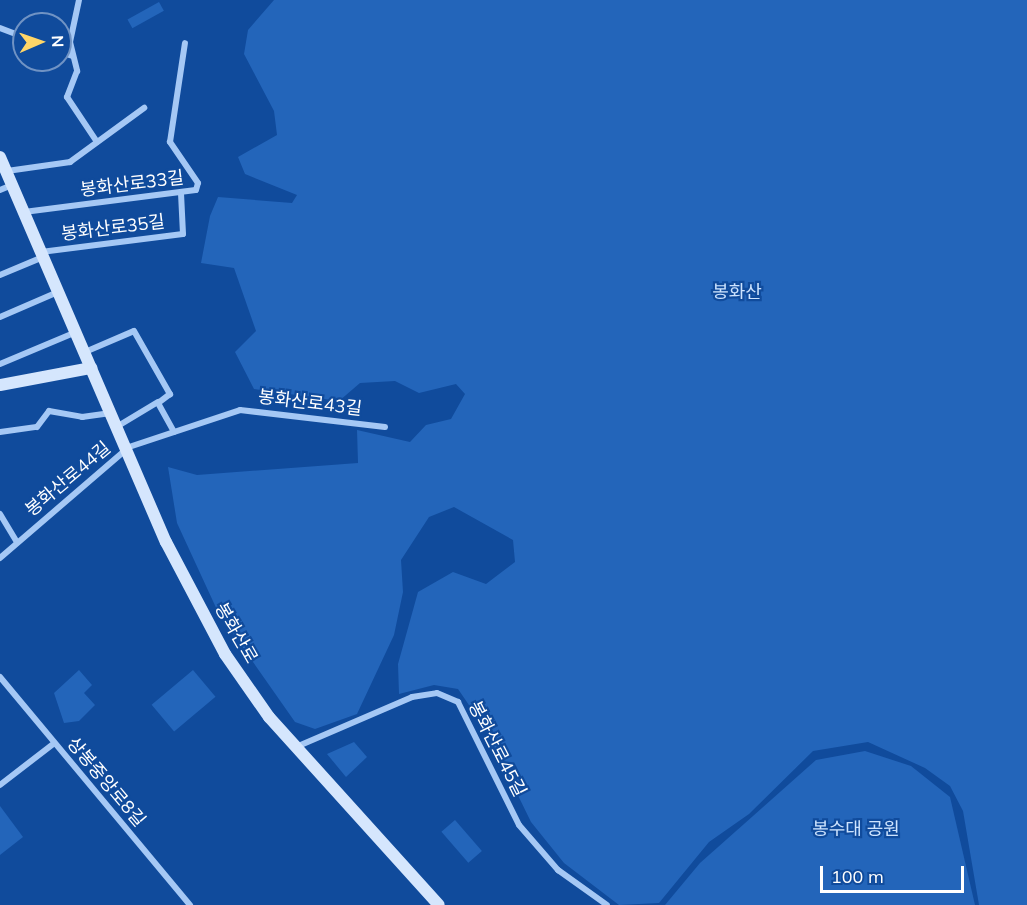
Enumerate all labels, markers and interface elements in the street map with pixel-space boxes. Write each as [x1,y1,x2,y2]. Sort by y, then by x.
north arrow [12,12,72,72]
text: N [48,35,68,48]
street label: 봉화산로33길 [79,167,185,201]
street label: 봉화산로35길 [60,211,166,245]
park label: 봉화산 [712,281,762,303]
street label: 봉화산로43길 [257,386,363,420]
street label: 봉화산로44길 [21,437,115,521]
street label: 봉화산로 [210,599,262,667]
street label: 봉화산로45길 [464,698,530,800]
street label: 상봉중앙로8길 [62,733,150,831]
park label: 봉수대 공원 [812,818,900,840]
scale bar [823,854,967,892]
text: 100 m [831,865,884,888]

